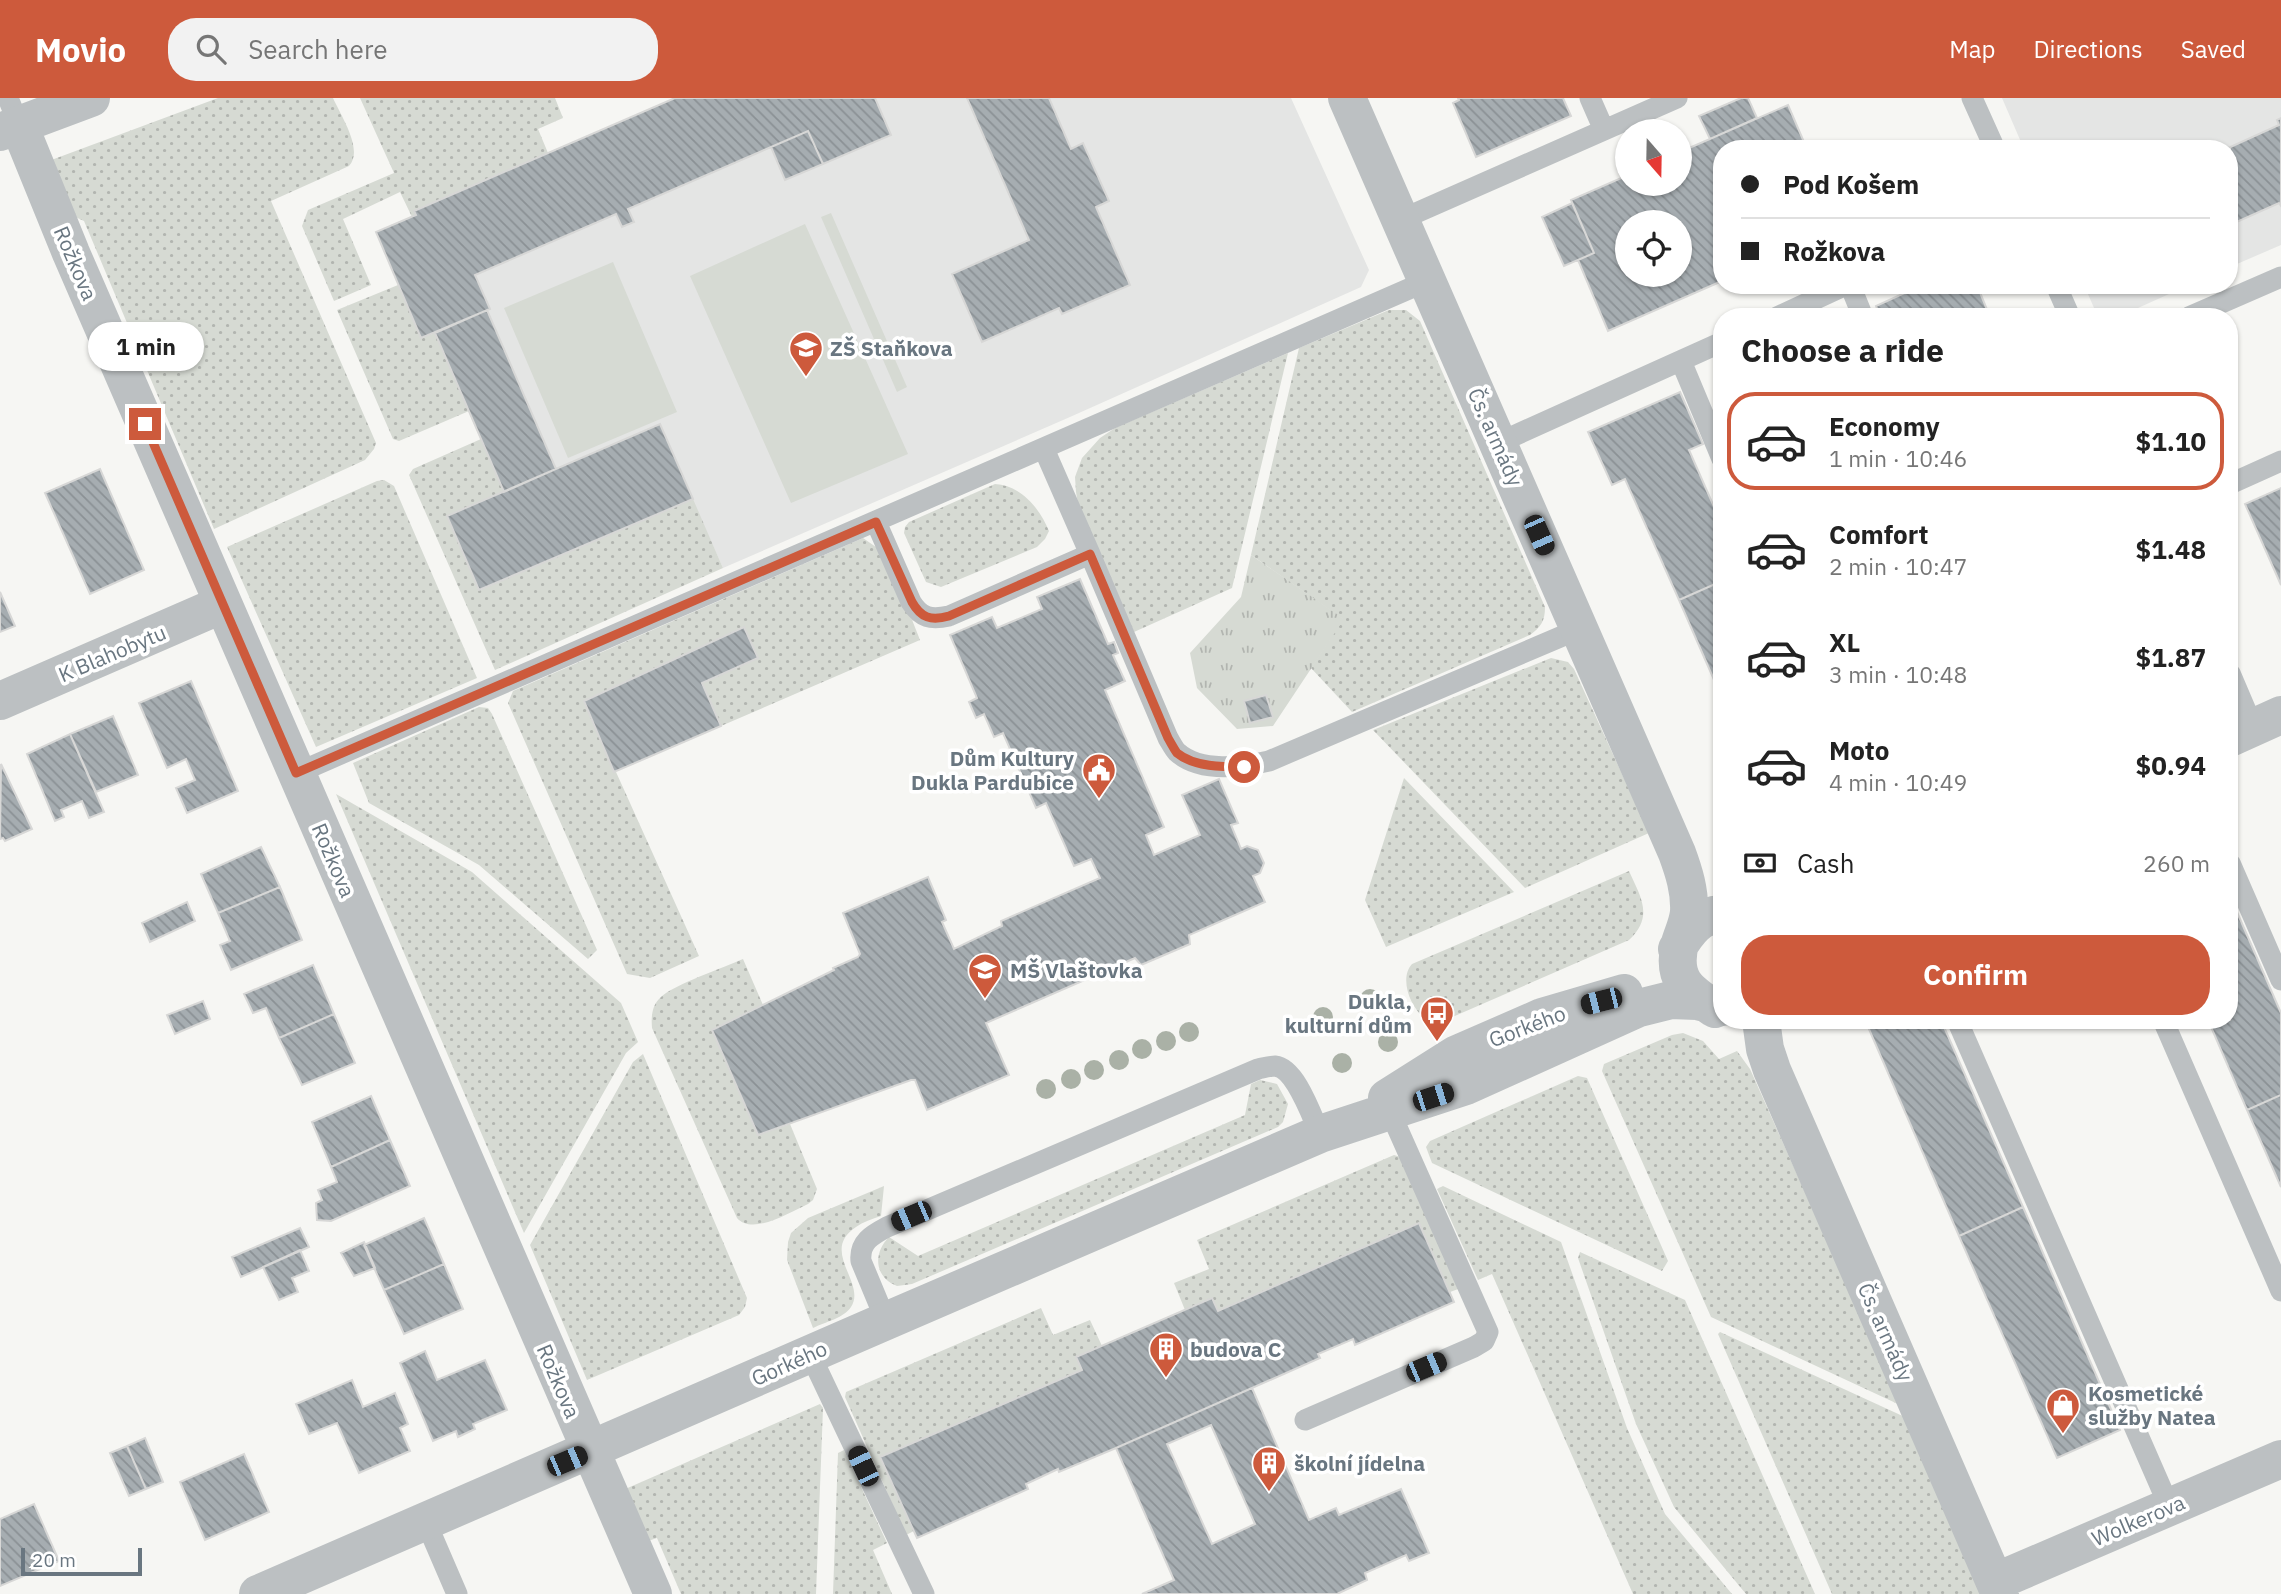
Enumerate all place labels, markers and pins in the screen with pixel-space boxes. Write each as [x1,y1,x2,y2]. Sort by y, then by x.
school or university icon: ZŠ Staňkova [787,329,825,378]
place label: ZŠ Staňkova [830,334,953,362]
place label: Dům Kultury Dukla Pardubice [911,744,1075,796]
public building icon: Dům Kultury Dukla Pardubice [1080,751,1118,800]
school or university icon: MŠ Vlaštovka [966,951,1004,1000]
place label: MŠ Vlaštovka [1010,956,1143,984]
place label: Dukla, kulturní dům [1285,987,1412,1039]
bus stop icon: Dukla, kulturní dům [1418,994,1456,1043]
building icon: budova C [1147,1330,1185,1379]
place label: budova C [1190,1335,1282,1363]
place label: Kosmetické služby Natea [2088,1379,2216,1431]
shop icon: Kosmetické služby Natea [2044,1386,2082,1435]
building icon: školní jídelna [1250,1444,1288,1493]
place label: školní jídelna [1294,1449,1425,1477]

